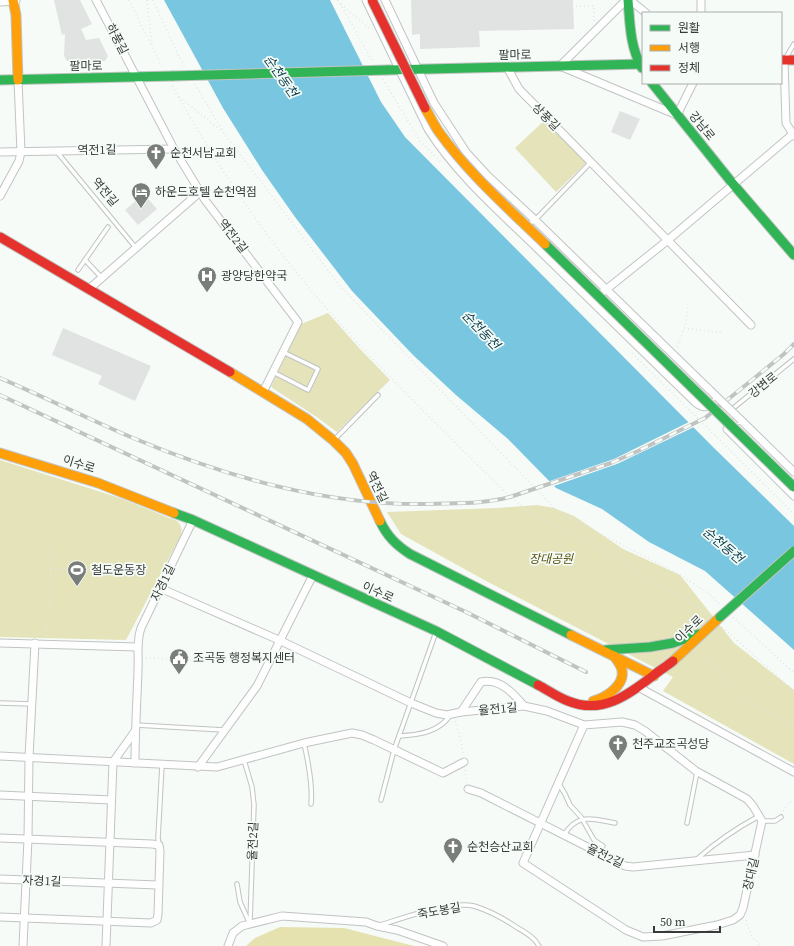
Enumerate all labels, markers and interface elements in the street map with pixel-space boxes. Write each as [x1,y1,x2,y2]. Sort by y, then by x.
legend [642,12,782,84]
text: 원활 [678,20,700,36]
street label: 하풍길 [102,21,132,57]
text: 서행 [678,40,700,56]
street label: 팔마로 [498,47,532,63]
water label: 순천동천 [260,52,302,101]
street label: 팔마로 [69,58,103,74]
text: 정체 [678,60,700,76]
street label: 상풍길 [529,100,563,134]
street label: 강남로 [685,108,719,144]
street label: 역전1길 [77,142,117,158]
church icon: 순천서남교회 [145,142,167,170]
place label: 순천서남교회 [170,145,236,161]
street label: 역전길 [88,174,122,210]
hotel icon: 하운드호텔 순천역점 [130,181,152,209]
place label: 하운드호텔 순천역점 [155,184,257,200]
street label: 역전2길 [215,216,251,256]
hospital icon: 광양당한약국 [196,265,218,293]
place label: 광양당한약국 [221,268,287,284]
water label: 순천동천 [458,307,504,354]
street label: 강변로 [745,368,781,402]
street label: 이수로 [61,452,97,476]
street label: 역전길 [363,469,391,505]
water label: 순천동천 [699,523,748,568]
park label: 장대공원 [529,551,574,567]
sports icon: 철도운동장 [66,559,88,587]
place label: 철도운동장 [91,562,146,578]
street label: 자경1길 [147,562,179,604]
street label: 이수로 [360,578,396,606]
street label: 이수로 [672,612,706,646]
public building icon: 조곡동 행정복지센터 [168,647,190,675]
place label: 조곡동 행정복지센터 [193,650,295,666]
street label: 율전1길 [478,699,518,719]
church icon: 천주교조곡성당 [607,733,629,761]
place label: 천주교조곡성당 [632,736,709,752]
street label: 율전2길 [244,821,262,861]
church icon: 순천승산교회 [442,836,464,864]
place label: 순천승산교회 [467,839,533,855]
street label: 율전2길 [584,840,626,872]
street label: 장대길 [739,856,763,892]
street label: 자경1길 [22,872,62,890]
street label: 죽도봉길 [416,899,462,923]
scale bar [654,908,720,934]
text: 50 m [660,914,686,930]

